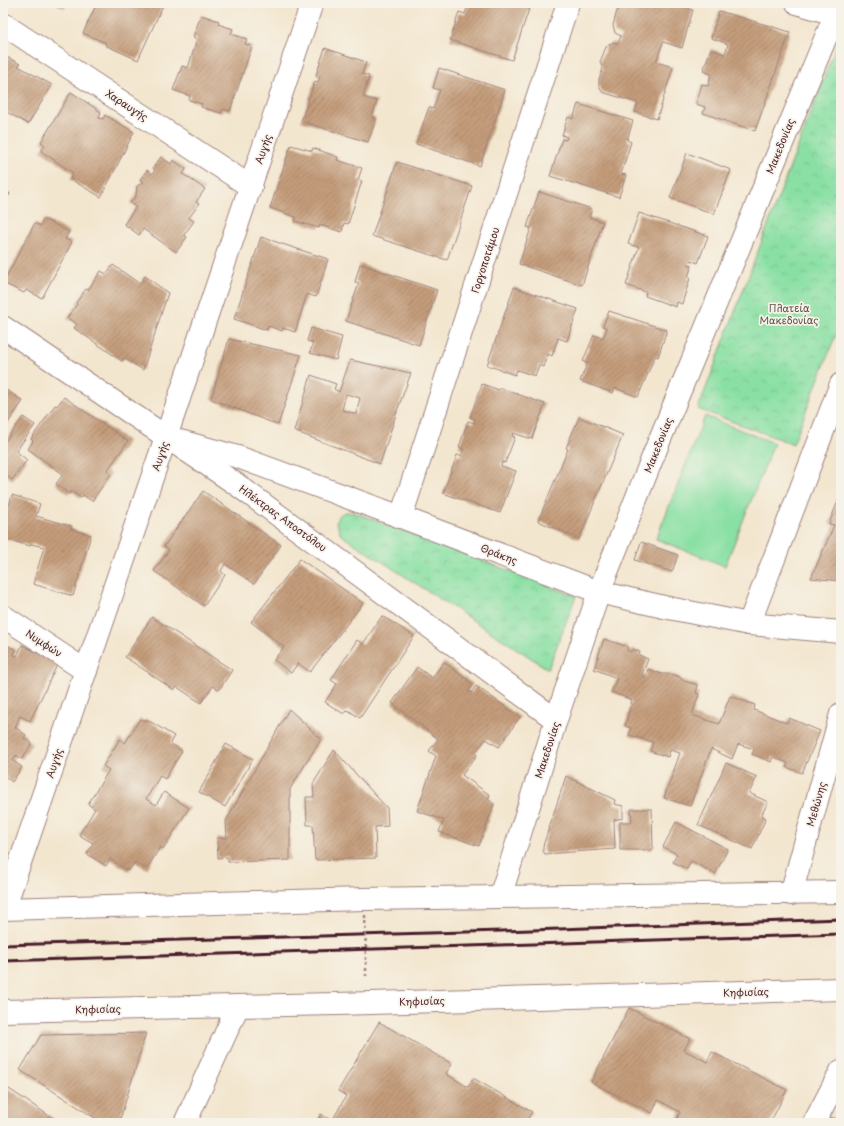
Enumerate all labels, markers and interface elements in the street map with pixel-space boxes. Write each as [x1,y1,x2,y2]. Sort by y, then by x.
street label: Χαραυγής [103,85,151,124]
street label: Μακεδονίας [762,116,798,176]
street label: Αυγής [250,132,275,166]
street label: Γοργοποτάμου [467,225,502,295]
park label: Πλατεία Μακεδονίας [760,300,818,327]
street label: Μακεδονίας [640,415,676,475]
street label: Αυγής [147,439,172,473]
street label: Ηλέκτρας Αποστόλου [236,481,330,555]
street label: Θράκης [479,540,520,567]
street label: Νυμφών [23,625,66,660]
street label: Μακεδονίας [530,719,563,780]
street label: Αυγής [41,746,66,780]
street label: Μεθώνης [802,780,829,828]
street label: Κηφισίας [723,983,769,1000]
street label: Κηφισίας [399,992,445,1009]
street label: Κηφισίας [75,1001,121,1016]

